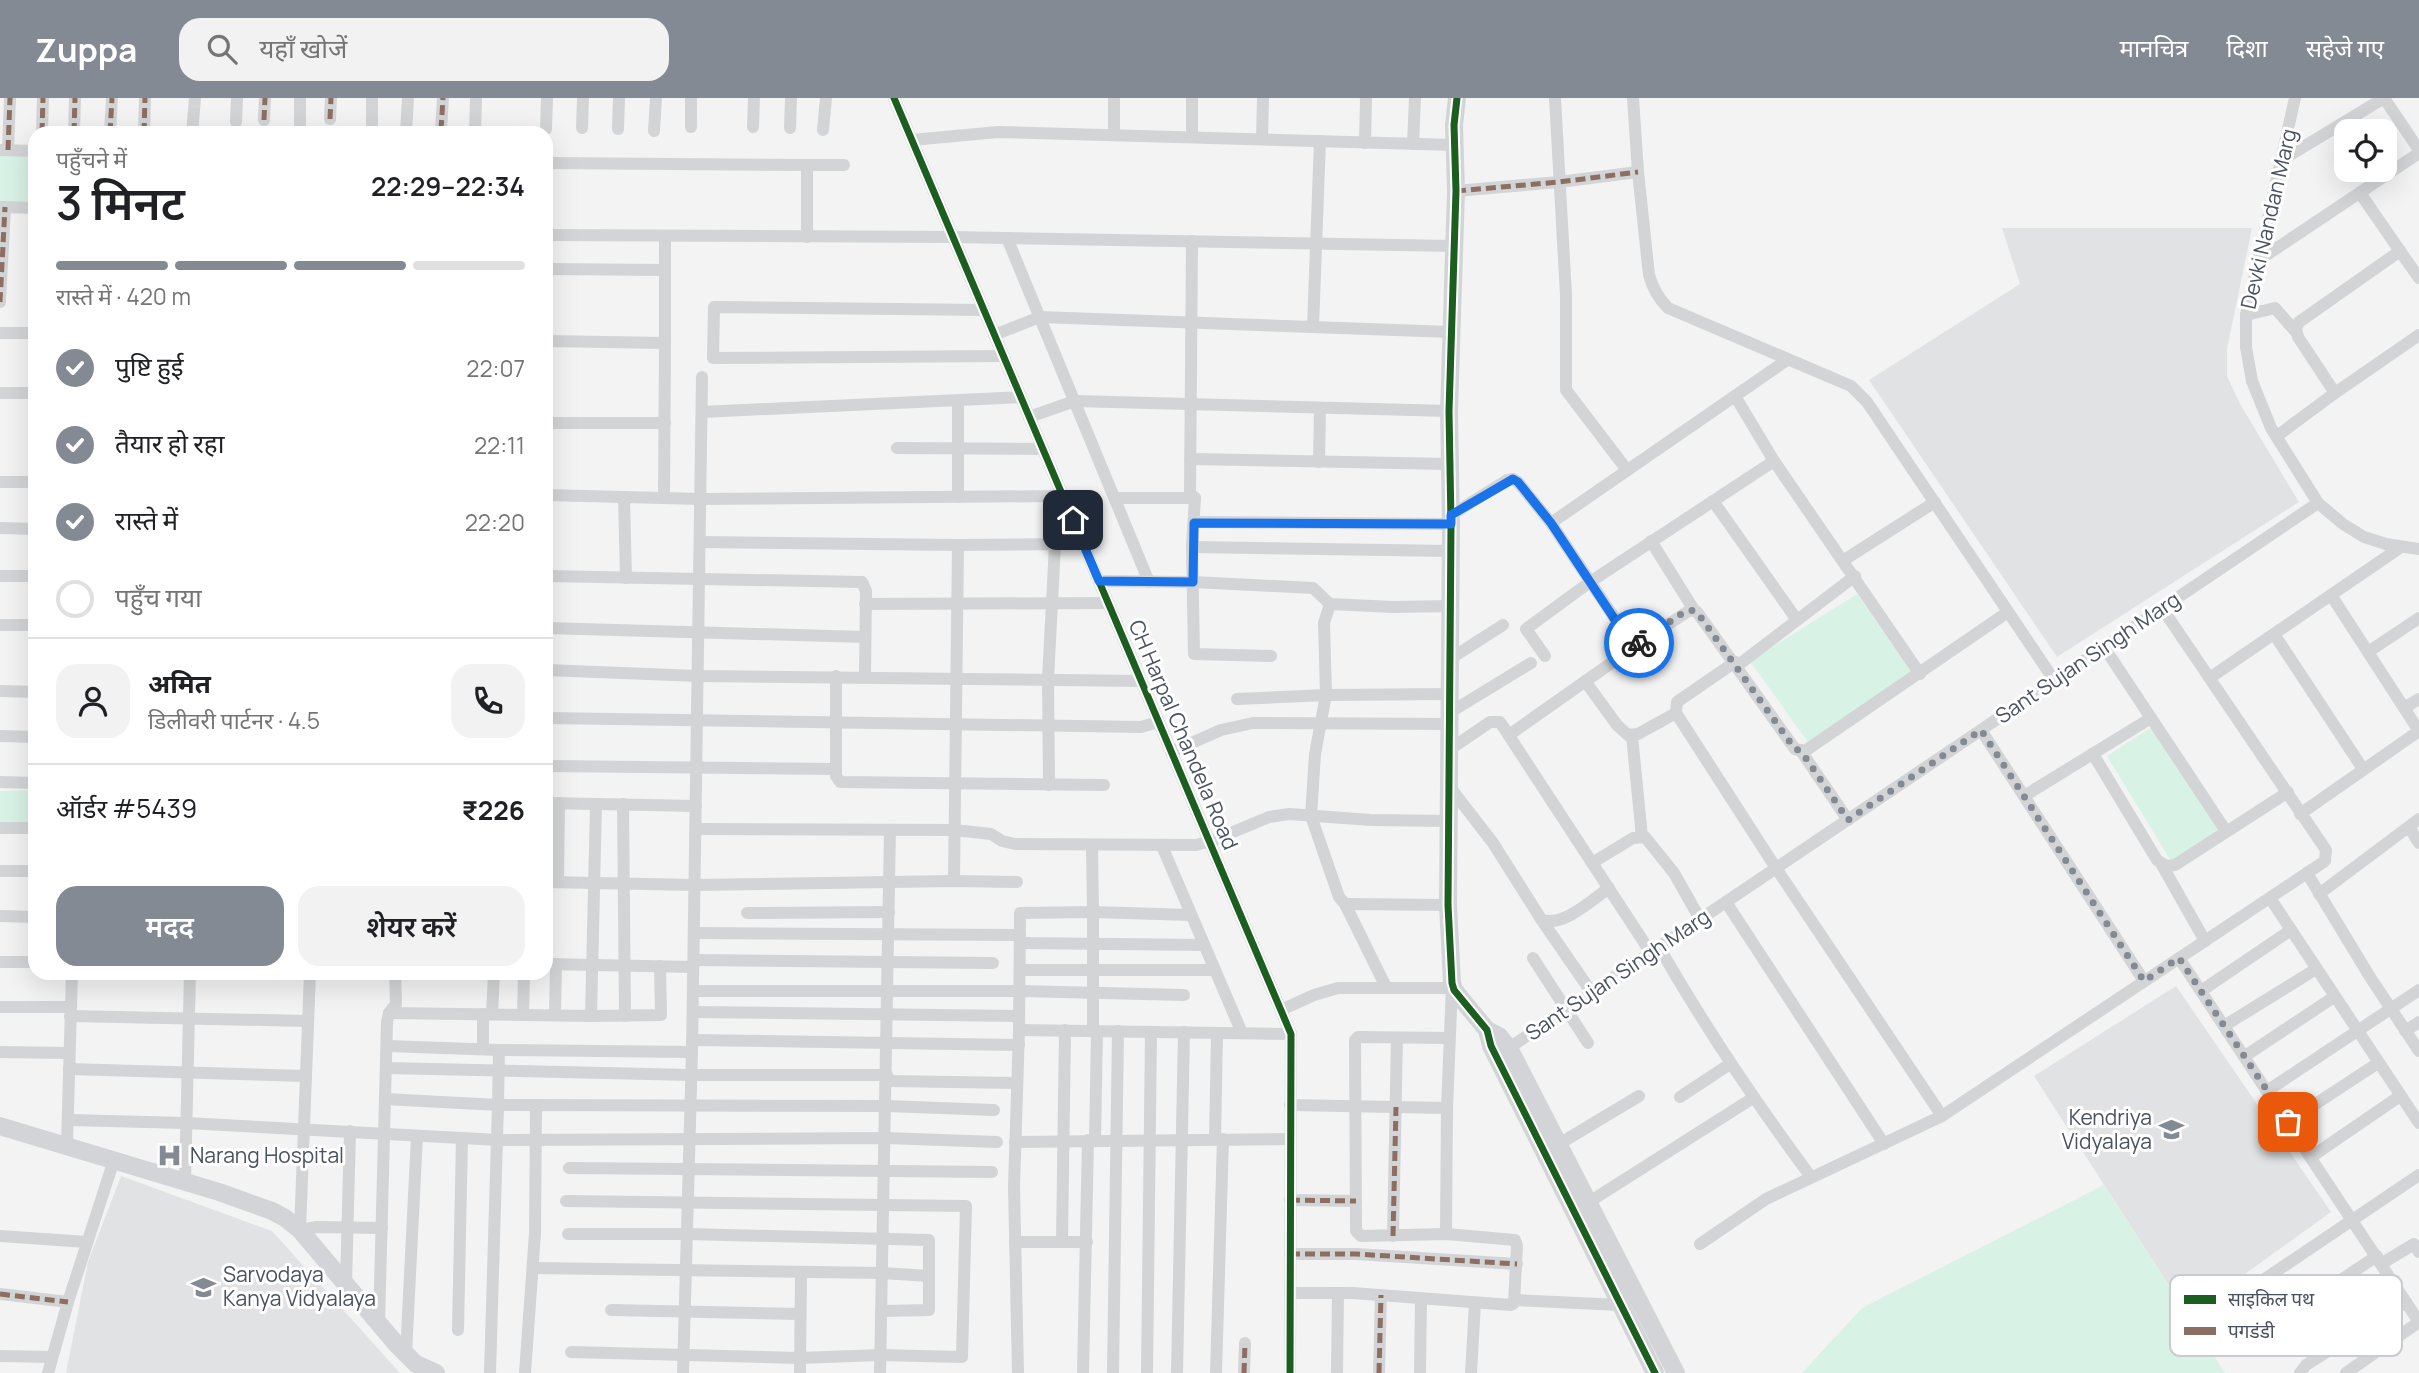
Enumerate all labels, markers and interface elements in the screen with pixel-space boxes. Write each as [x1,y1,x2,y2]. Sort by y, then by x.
search box [179,18,669,81]
text: Zuppa [35,27,137,72]
icon: search [203,30,241,68]
text: यहाँ खोजें [259,30,347,66]
text: मानचित्र [2120,31,2188,64]
text: दिशा [2226,31,2268,64]
text: सहेजे गए [2306,31,2384,64]
map controls [2334,119,2397,182]
button: locate [2334,119,2397,182]
street label: Devki Nandan Marg [2234,126,2302,312]
text: पहुँचने में [56,143,127,175]
text: 22:29–22:34 [371,168,525,204]
text: 3 मिनट [56,171,185,234]
text: रास्ते में · 420 m [56,280,191,312]
text: पुष्टि हुई [115,348,183,384]
icon: check [56,349,94,387]
text: 22:07 [466,352,525,384]
text: तैयार हो रहा [115,425,224,461]
icon: check [56,426,94,464]
text: 22:11 [474,429,525,461]
pin [1043,490,1103,550]
icon: home [1054,501,1092,539]
text: रास्ते में [115,502,178,538]
icon: check [56,503,94,541]
text: 22:20 [465,506,525,538]
text: पहुँच गया [115,579,202,615]
street label: Sant Sujan Singh Marg [1990,585,2185,729]
courier [1604,608,1674,678]
street label: CH Harpal Chandela Road [1123,615,1245,854]
icon: bike [1620,624,1658,662]
button: person [56,664,130,738]
button: phone [451,664,525,738]
text: अमित [148,665,211,701]
text: डिलीवरी पार्टनर · 4.5 [148,704,320,736]
text: ऑर्डर #5439 [56,790,197,826]
text: ₹226 [462,792,525,828]
button: मदद [56,886,284,966]
button: शेयर करें [298,886,525,966]
street label: Sant Sujan Singh Marg [1520,902,1715,1046]
pin [2258,1092,2318,1152]
place label: Kendriya Vidyalaya [2062,1103,2152,1155]
icon: bag [2269,1103,2307,1141]
school or university icon: Kendriya Vidyalaya [2158,1116,2186,1144]
place label: Narang Hospital [190,1141,344,1169]
hospital icon: Narang Hospital [156,1142,184,1170]
place label: Sarvodaya Kanya Vidyalaya [223,1260,376,1312]
school or university icon: Sarvodaya Kanya Vidyalaya [189,1273,217,1301]
legend [2170,1275,2402,1356]
text: साइकिल पथ [2228,1286,2315,1312]
text: पगडंडी [2228,1318,2276,1344]

